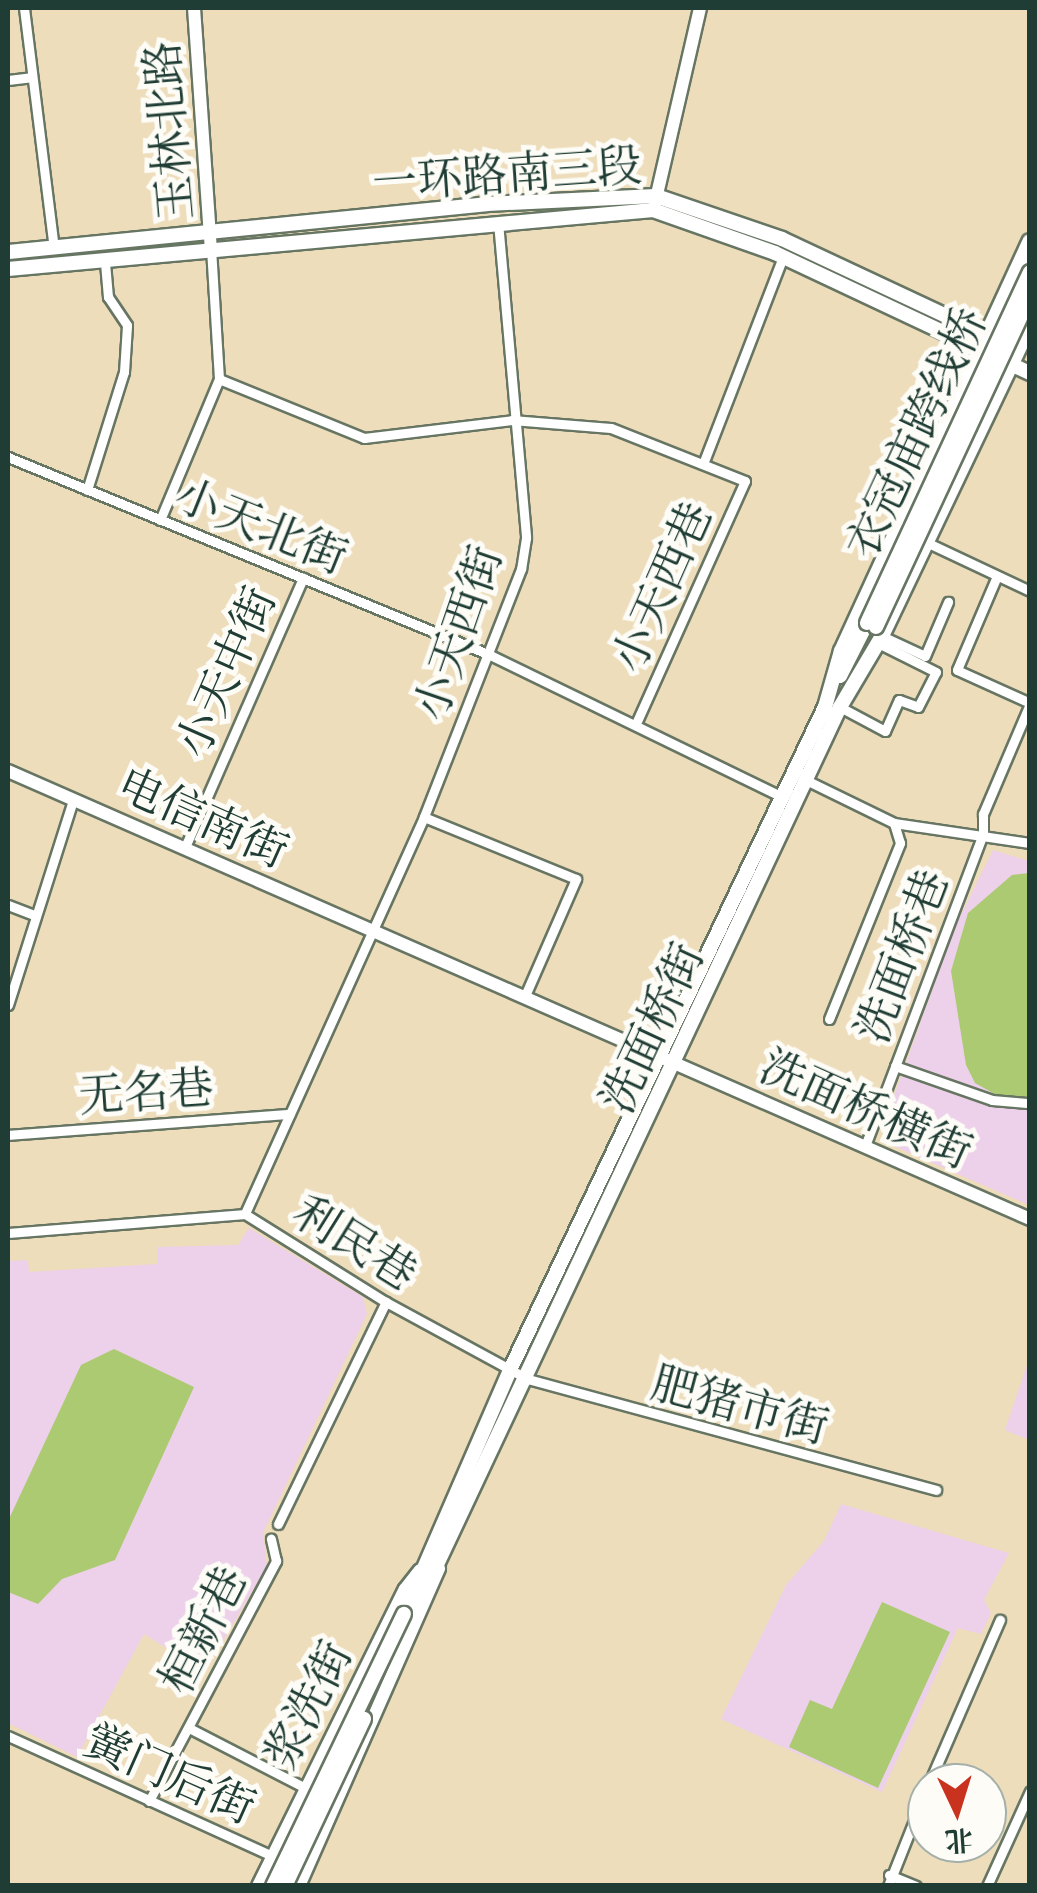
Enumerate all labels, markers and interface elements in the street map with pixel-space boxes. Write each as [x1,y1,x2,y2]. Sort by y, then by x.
street label: 玉林北路 [134,39,204,223]
street label: 一环路南三段 [370,138,644,210]
street label: 衣冠庙跨线桥 [834,299,998,567]
street label: 小天北街 [167,467,355,585]
street label: 小天西巷 [601,494,723,680]
street label: 小天西街 [403,539,513,727]
street label: 小天中街 [165,579,287,765]
street label: 电信南街 [110,757,296,879]
street label: 洗面桥巷 [845,862,959,1050]
street label: 洗面桥街 [589,935,715,1121]
street label: 洗面桥横街 [752,1039,980,1179]
street label: 无名巷 [77,1060,215,1124]
street label: 利民巷 [283,1184,427,1302]
street label: 肥猪市街 [646,1356,834,1454]
street label: 桓新巷 [148,1558,258,1702]
street label: 浆洗街 [253,1633,363,1777]
street label: 黉门后街 [77,1713,263,1835]
north arrow [907,1763,1007,1863]
text: 北 [944,1822,974,1860]

